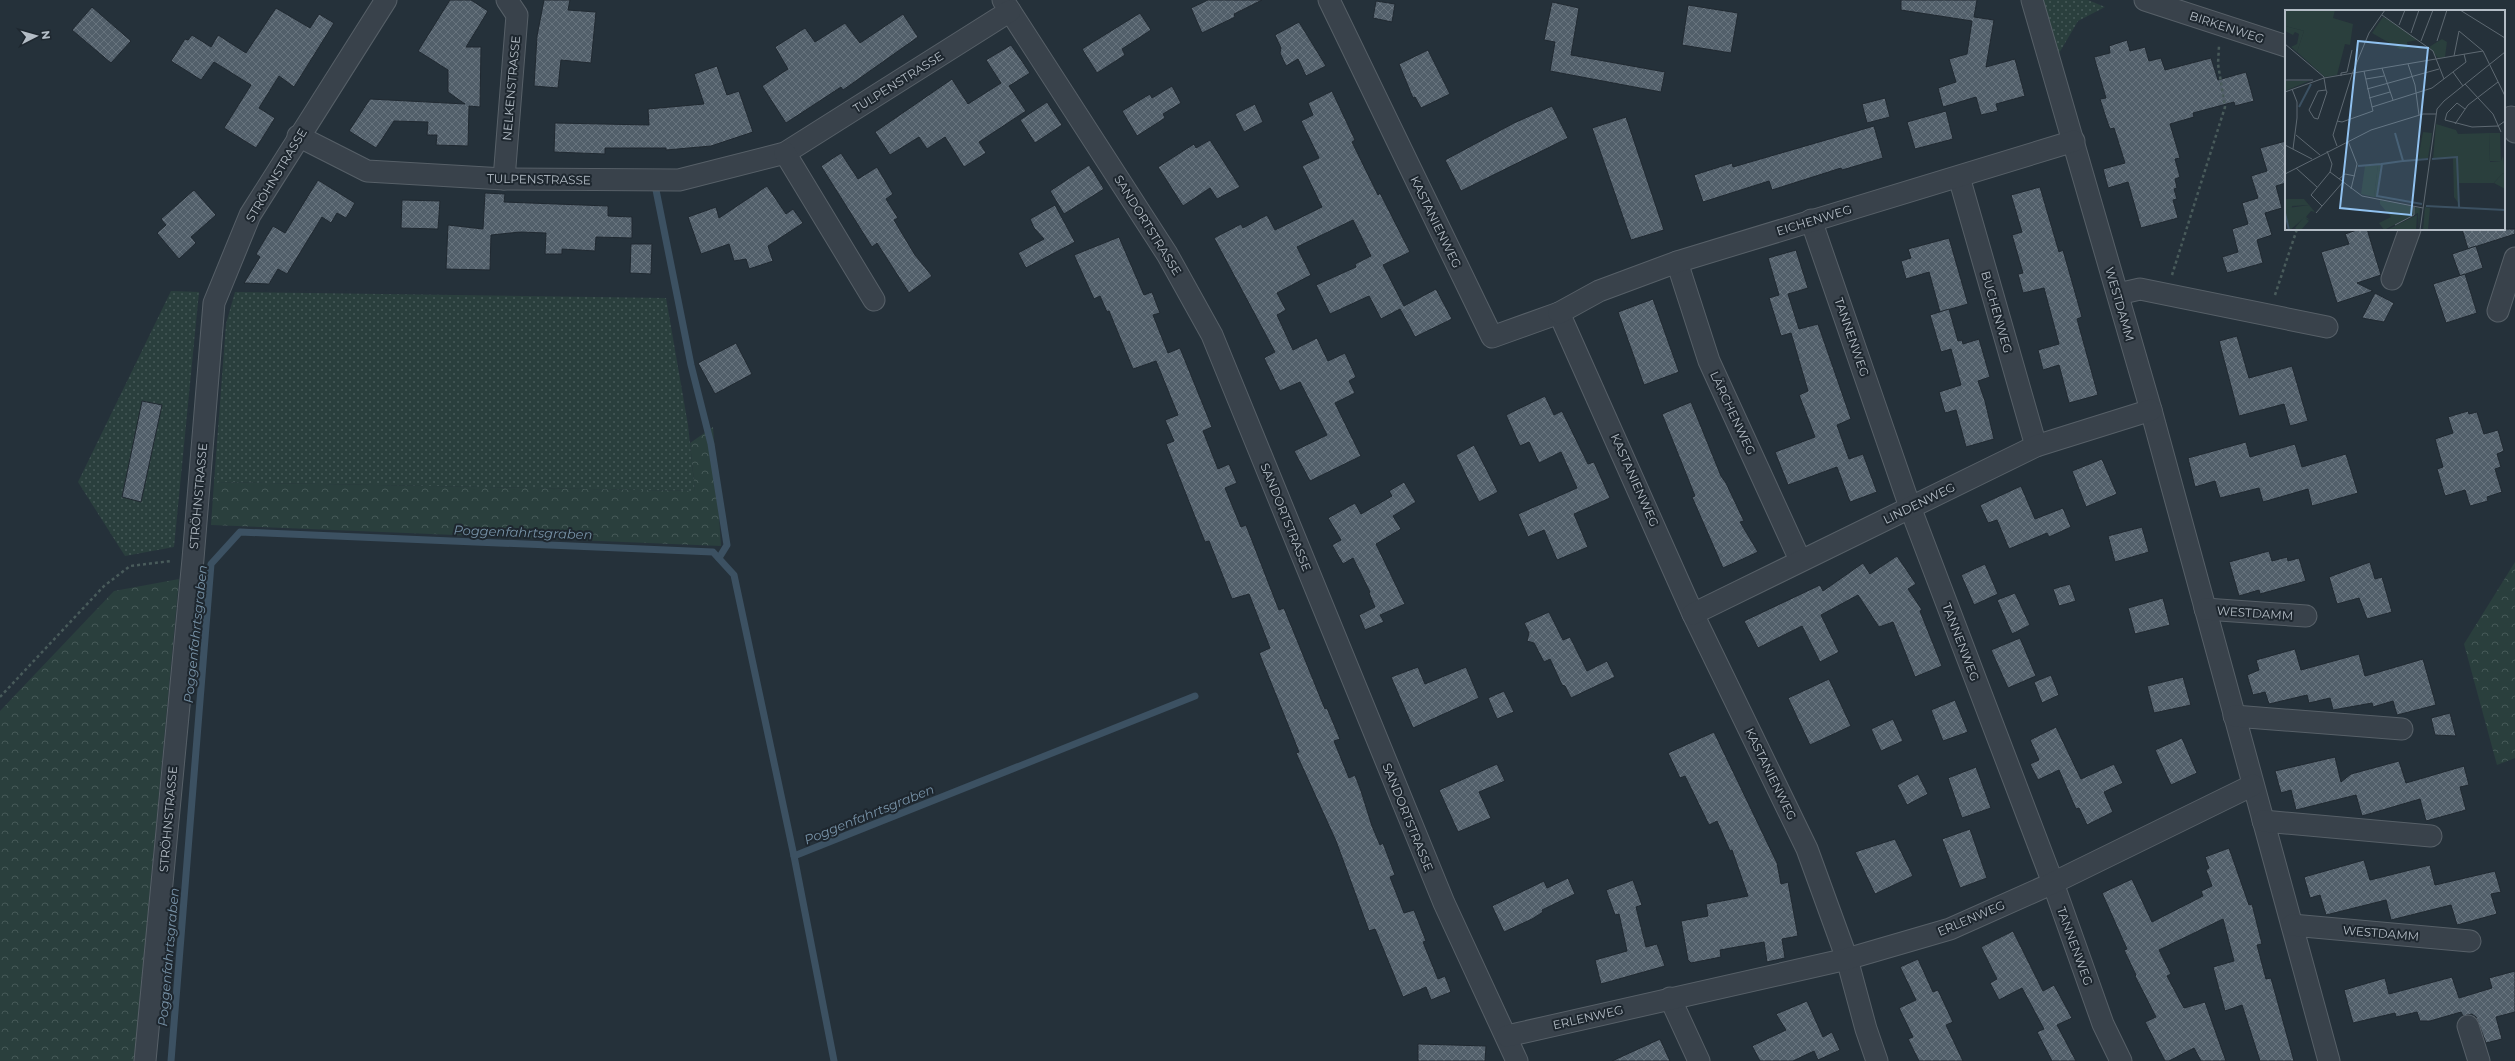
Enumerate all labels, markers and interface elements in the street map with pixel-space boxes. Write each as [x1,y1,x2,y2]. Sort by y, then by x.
street label: BIRKENWEG [2188,8,2266,46]
inset map [2285,10,2505,230]
north arrow [16,16,56,56]
text: N [39,30,53,40]
street label: NELKENSTRASSE [499,35,523,141]
street label: TULPENSTRASSE [850,48,946,116]
street label: STRÖHNSTRASSE [242,125,310,225]
street label: TULPENSTRASSE [487,171,591,187]
street label: SANDORTSTRASSE [1111,172,1185,278]
street label: KASTANIENWEG [1407,174,1465,270]
street label: EICHENWEG [1775,201,1853,239]
street label: WESTDAMM [2102,265,2138,343]
street label: BUCHENWEG [1978,269,2016,355]
street label: TANNENWEG [1831,295,1873,379]
street label: LÄRCHENWEG [1707,369,1759,457]
street label: KASTANIENWEG [1608,431,1662,529]
street label: STRÖHNSTRASSE [186,442,210,550]
street label: SANDORTSTRASSE [1257,461,1315,573]
street label: LINDENWEG [1880,479,1958,527]
water label: Poggenfahrtsgraben [453,522,593,542]
water label: Poggenfahrtsgraben [180,564,210,704]
street label: TANNENWEG [1939,601,1983,683]
street label: WESTDAMM [2216,603,2294,623]
street label: KASTANIENWEG [1742,726,1800,822]
street label: SANDORTSTRASSE [1379,761,1437,873]
street label: STRÖHNSTRASSE [156,765,180,873]
water label: Poggenfahrtsgraben [802,781,936,847]
water label: Poggenfahrtsgraben [154,887,182,1027]
street label: ERLENWEG [1935,897,2007,939]
street label: TANNENWEG [2054,905,2096,987]
street label: WESTDAMM [2342,922,2420,944]
street label: ERLENWEG [1551,1002,1625,1032]

